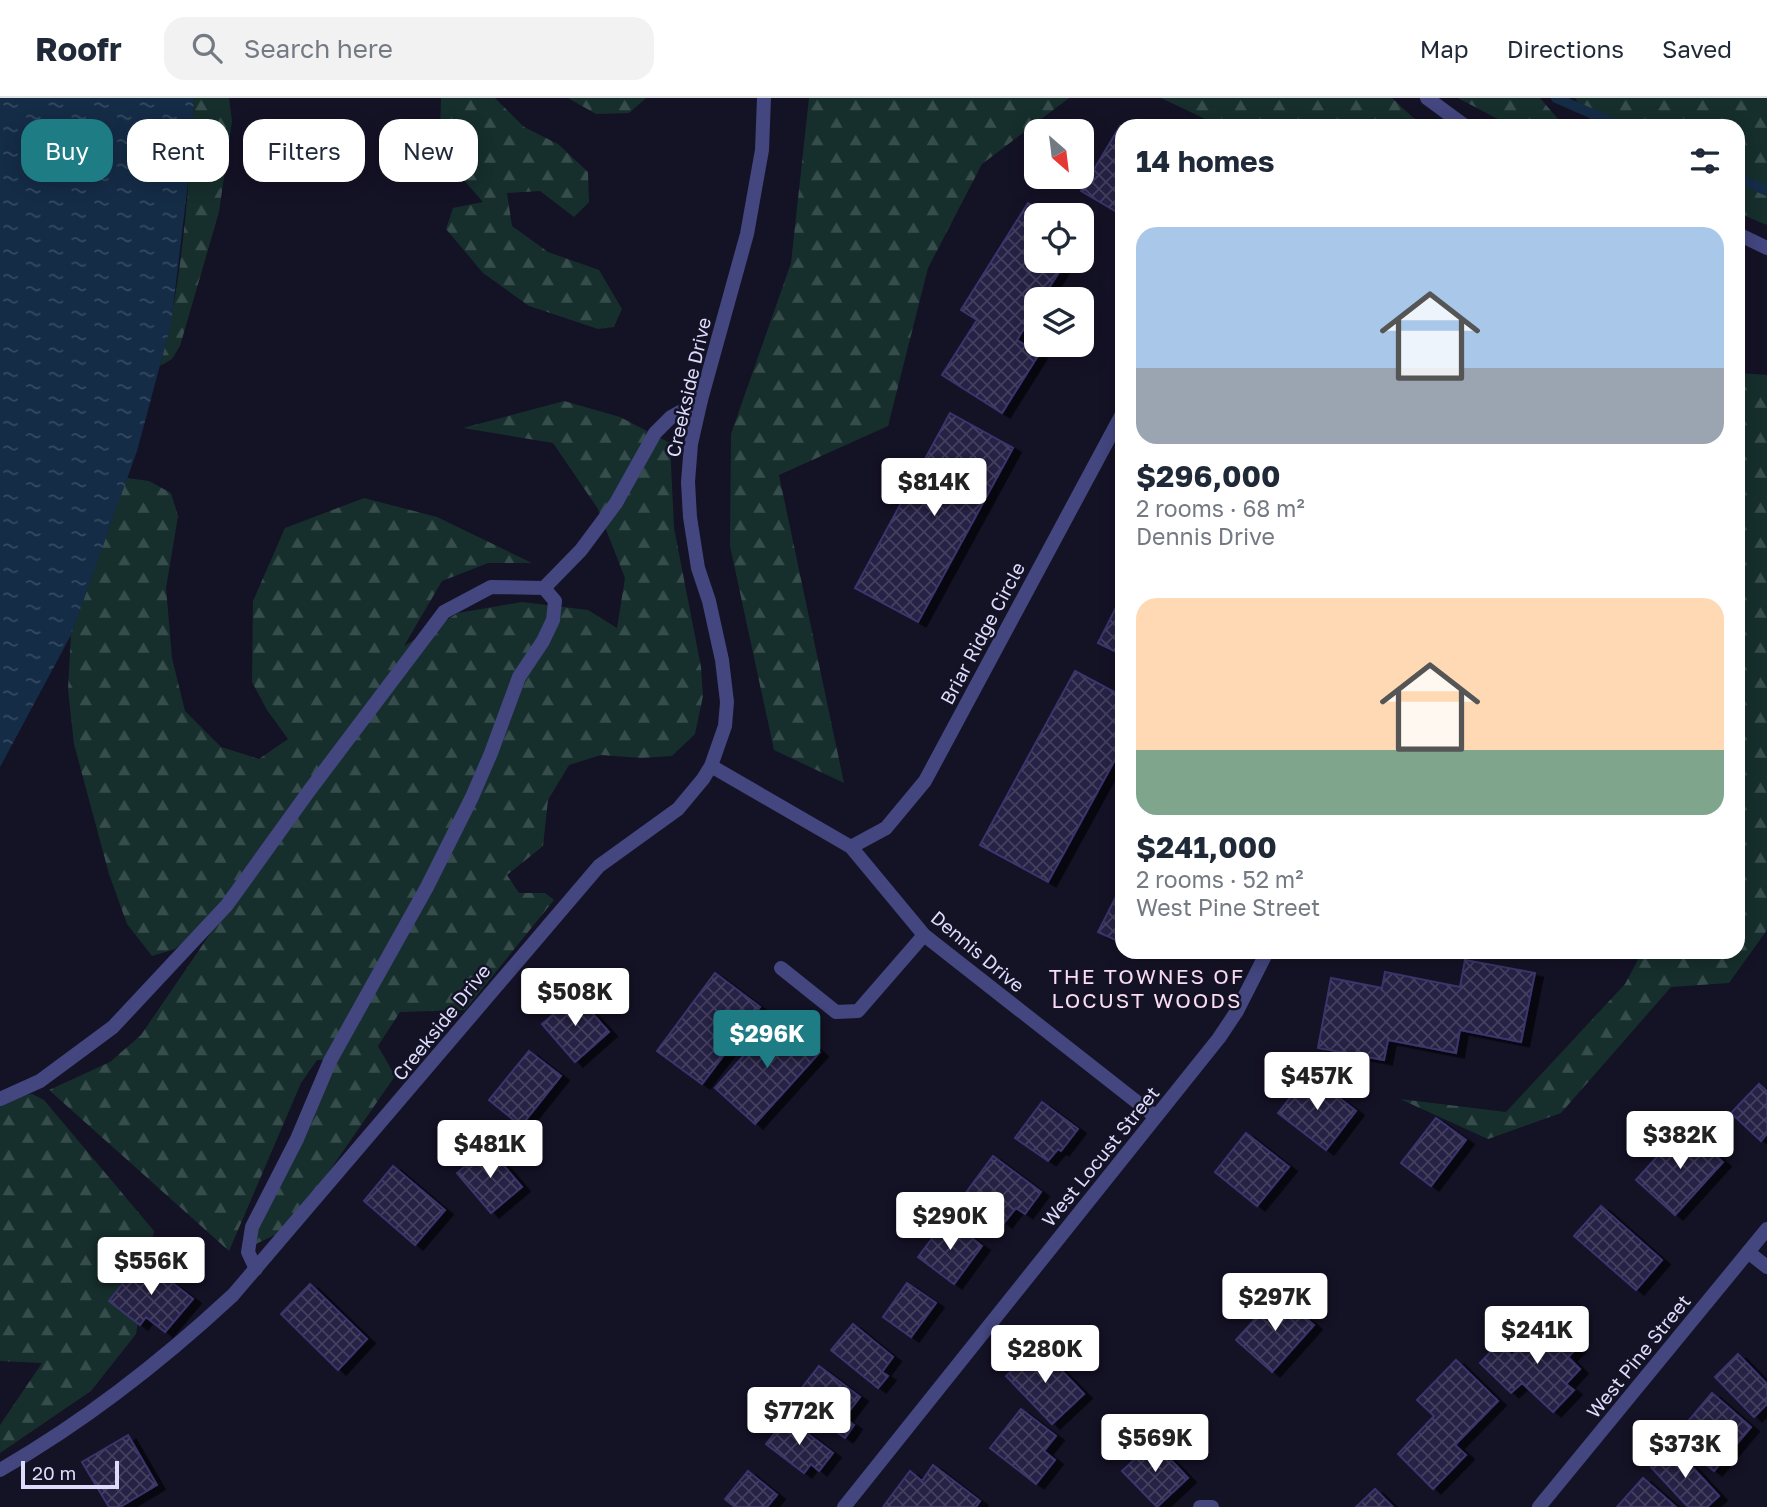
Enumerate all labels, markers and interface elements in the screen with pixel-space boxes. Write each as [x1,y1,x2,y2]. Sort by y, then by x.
search box [164,17,654,80]
text: Roofr [35,29,122,68]
icon: search [188,29,226,67]
text: Search here [244,33,393,64]
text: Map [1420,34,1469,63]
text: Directions [1507,34,1624,63]
text: Saved [1662,34,1732,63]
chip: Buy [21,119,113,182]
chip: Rent [127,119,229,182]
chip: Filters [243,119,365,182]
chip: New [379,119,478,182]
north arrow [1024,119,1094,189]
map controls [1024,119,1094,357]
icon: filters [1686,142,1724,180]
text: 14 homes [1136,143,1275,179]
button: locate [1024,203,1094,273]
icon: home [1367,273,1493,399]
button: layers [1024,287,1094,357]
street label: Creekside Drive [661,315,715,459]
pin: $814K [885,458,983,518]
text: $296,000 [1136,458,1281,494]
text: $814K [897,467,971,495]
text: 2 rooms · 68 m² [1136,494,1305,522]
text: Dennis Drive [1136,522,1275,550]
street label: Briar Ridge Circle [935,558,1029,708]
icon: home [1367,644,1493,770]
text: $241,000 [1136,829,1277,865]
text: 2 rooms · 52 m² [1136,865,1303,893]
text: West Pine Street [1136,893,1320,921]
street label: Dennis Drive [927,905,1029,997]
street label: Creekside Drive [387,959,495,1085]
district label: THE TOWNES OF LOCUST WOODS [1049,963,1245,1013]
pin: $508K [526,968,624,1028]
text: $508K [537,977,613,1005]
pin: $296K [718,1010,816,1070]
text: $296K [729,1019,805,1047]
pin: $457K [1268,1052,1366,1112]
text: $457K [1280,1061,1354,1089]
street label: West Locust Street [1036,1081,1164,1231]
pin: $382K [1631,1112,1729,1171]
text: $382K [1643,1120,1717,1148]
pin: $481K [441,1121,539,1180]
text: $481K [453,1129,527,1157]
pin: $290K [901,1192,999,1252]
text: $290K [912,1201,988,1229]
pin: $556K [102,1238,200,1297]
text: $556K [114,1246,188,1274]
pin: $297K [1226,1274,1324,1333]
text: $297K [1238,1282,1312,1310]
street label: West Pine Street [1581,1290,1695,1422]
pin: $241K [1488,1306,1586,1366]
text: $241K [1501,1315,1573,1343]
pin: $280K [996,1326,1094,1385]
text: $280K [1007,1334,1083,1362]
pin: $772K [750,1388,848,1447]
text: $772K [763,1396,835,1424]
pin: $569K [1106,1414,1204,1474]
pin: $373K [1636,1420,1734,1480]
text: $569K [1117,1423,1193,1451]
text: $373K [1649,1429,1721,1457]
scale bar [21,1458,119,1490]
text: 20 m [32,1461,76,1484]

